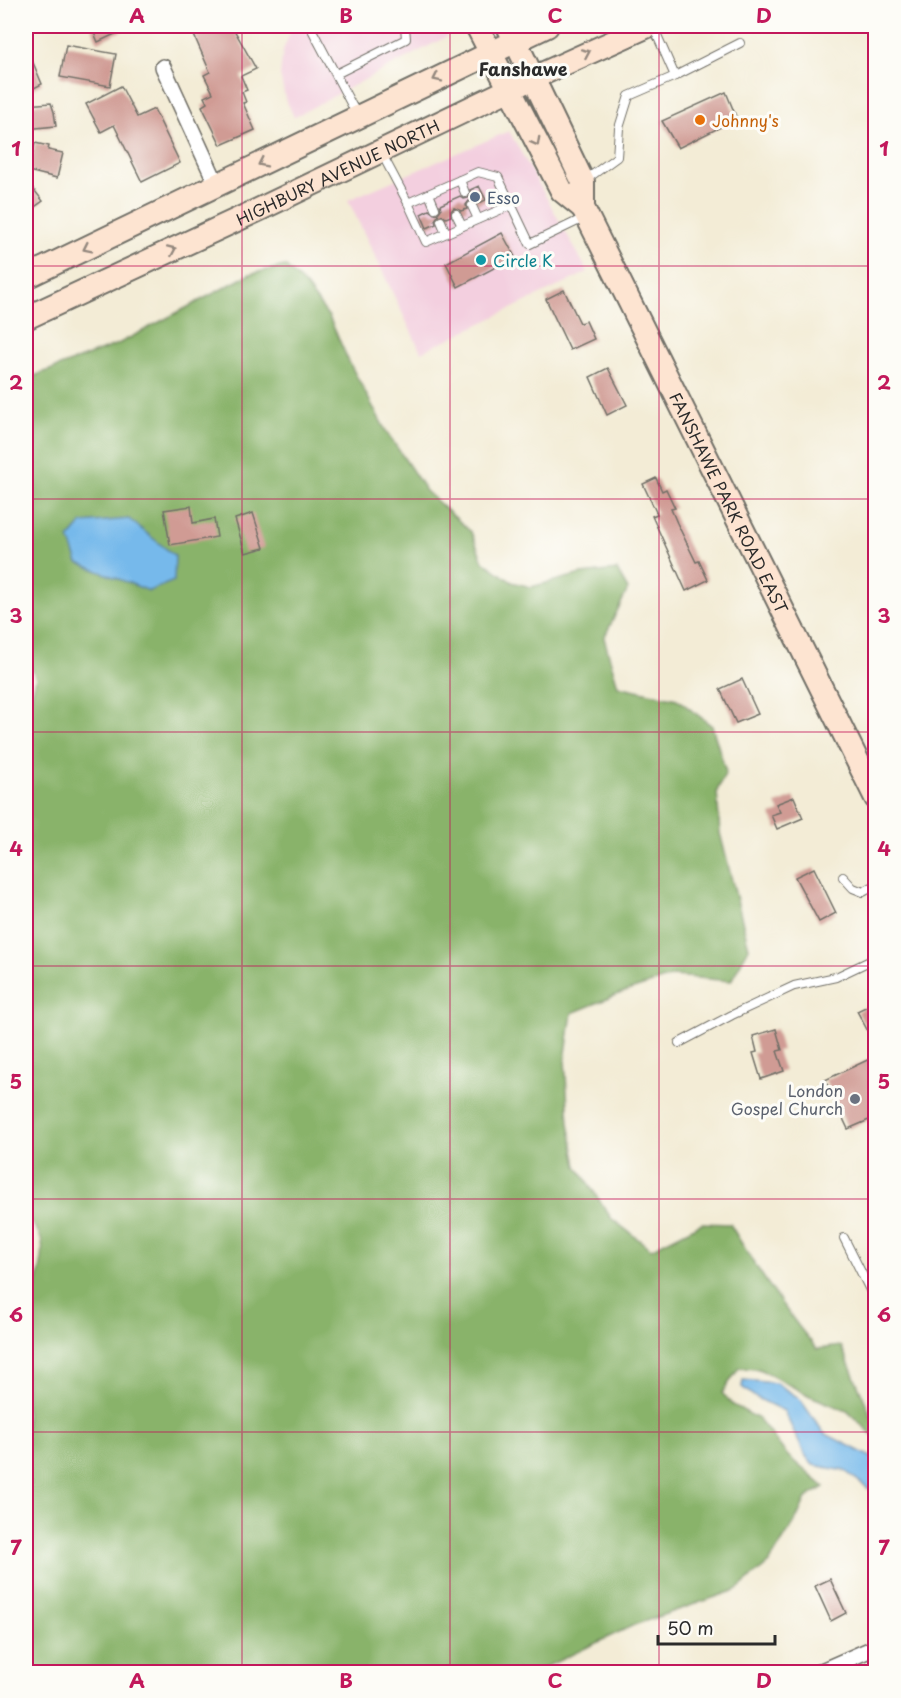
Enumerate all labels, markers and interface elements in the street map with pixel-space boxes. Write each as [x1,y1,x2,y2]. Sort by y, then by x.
text: A [129,0,145,30]
text: B [339,0,353,30]
text: C [547,0,563,30]
text: D [756,0,772,30]
one-way arrow [580,49,591,61]
district label: Fanshawe [478,55,568,82]
one-way arrow [433,70,444,82]
place label: Johnny's [712,108,779,132]
street label: HIGHBURY AVENUE NORTH [232,113,443,231]
marker: Johnny's [693,113,707,127]
text: 1 [11,133,21,163]
text: 1 [879,133,889,163]
one-way arrow [529,135,540,146]
one-way arrow [258,156,269,167]
place label: Esso [487,185,520,209]
marker: Esso [468,190,482,204]
one-way arrow [82,240,93,252]
one-way arrow [166,245,177,257]
place label: Circle K [493,248,553,272]
marker: Circle K [474,253,488,267]
text: 2 [9,367,23,397]
text: 2 [877,367,891,397]
street label: FANSHAWE PARK ROAD EAST [664,388,794,617]
text: 3 [9,600,23,630]
text: 3 [877,600,891,630]
text: 4 [9,833,23,863]
text: 4 [877,833,891,863]
text: 5 [10,1066,22,1096]
text: 5 [878,1066,890,1096]
place label: London Gospel Church [731,1078,843,1120]
marker: London Gospel Church [848,1092,862,1106]
text: 6 [9,1299,23,1329]
text: 6 [877,1299,891,1329]
text: 7 [10,1532,22,1562]
text: 7 [878,1532,890,1562]
scale bar [658,1608,775,1646]
text: 50 m [667,1614,714,1641]
text: A [129,1665,145,1695]
text: B [339,1665,353,1695]
text: C [547,1665,563,1695]
text: D [756,1665,772,1695]

